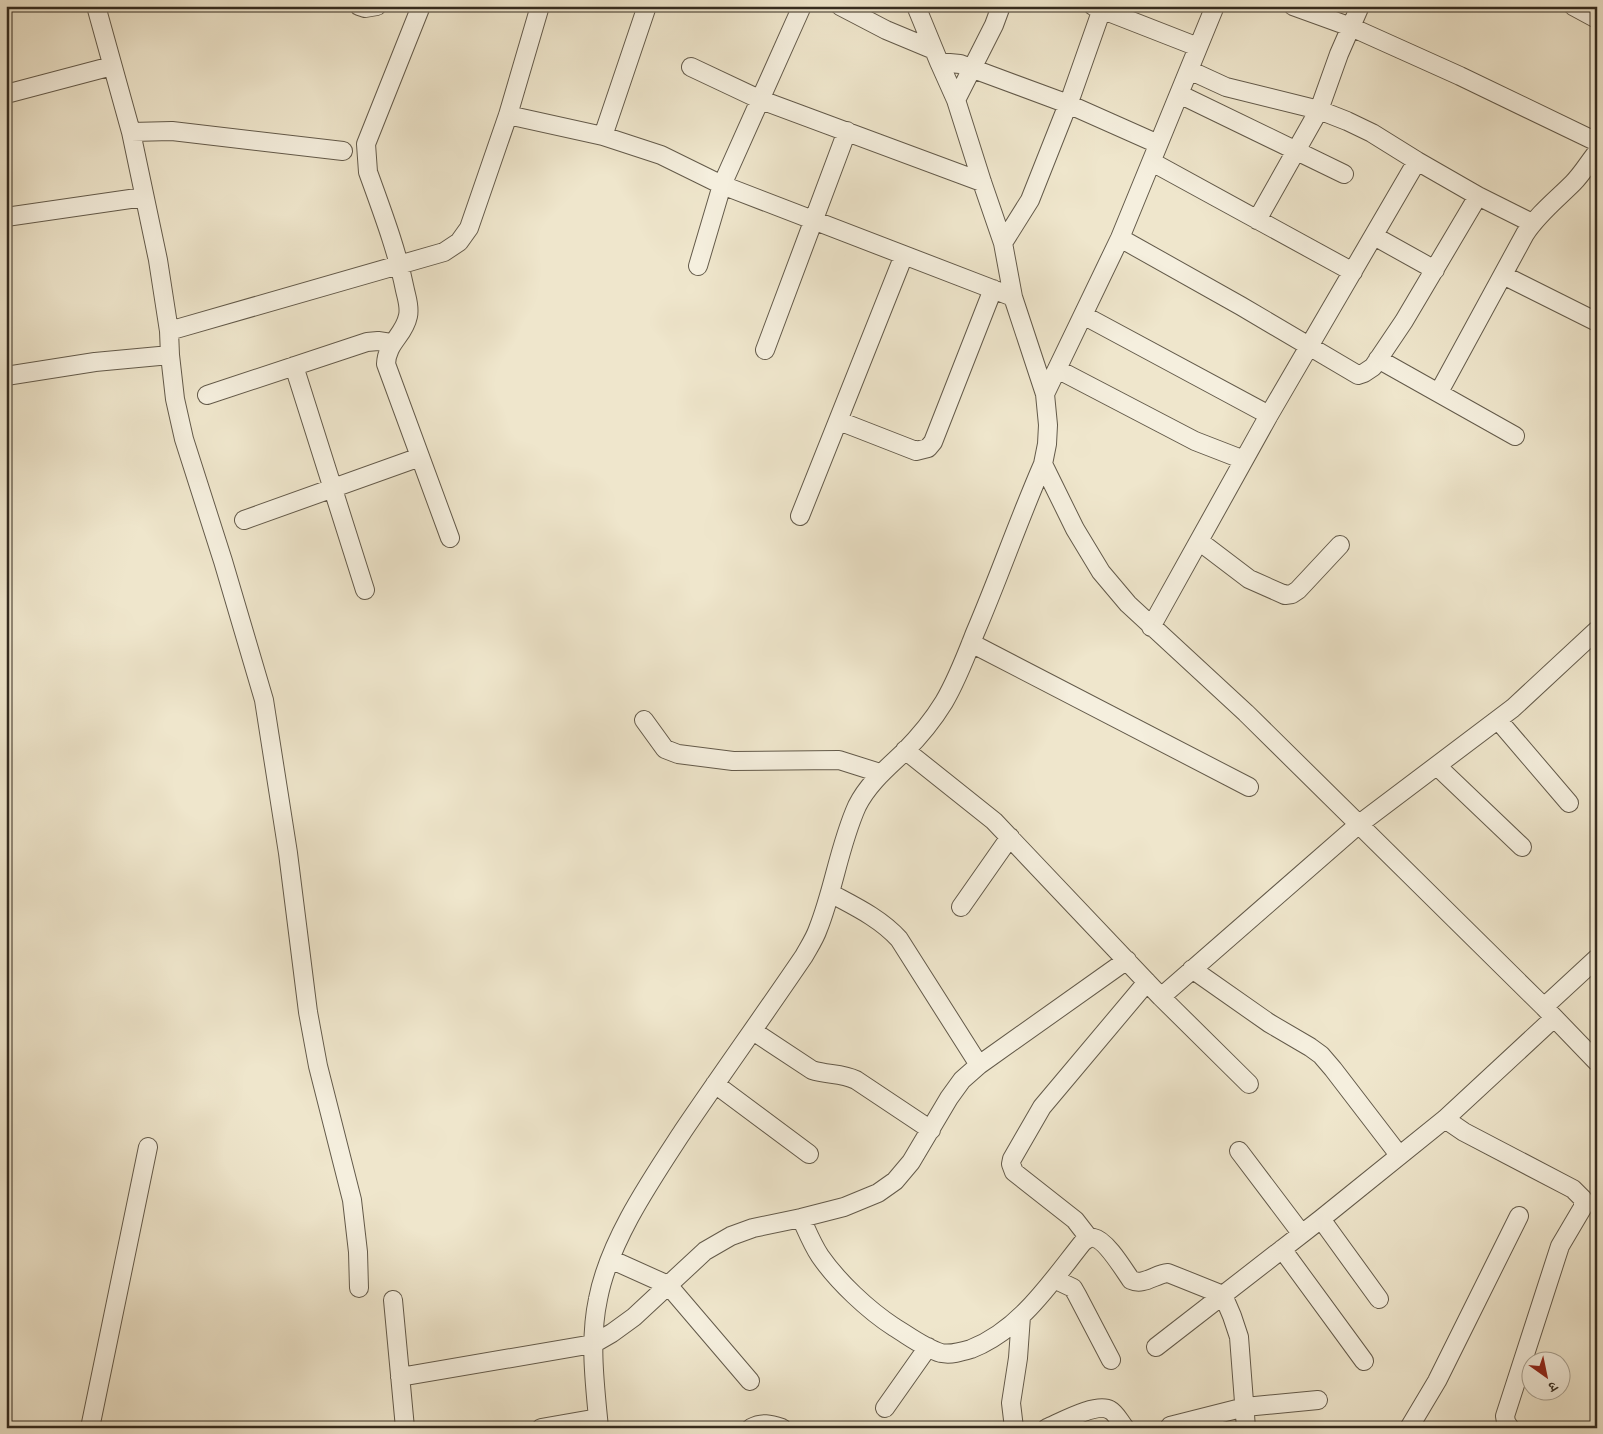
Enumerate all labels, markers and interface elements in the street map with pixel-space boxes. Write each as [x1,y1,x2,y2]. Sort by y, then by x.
north arrow [1520,1352,1570,1402]
text: उ [1544,1377,1561,1396]

